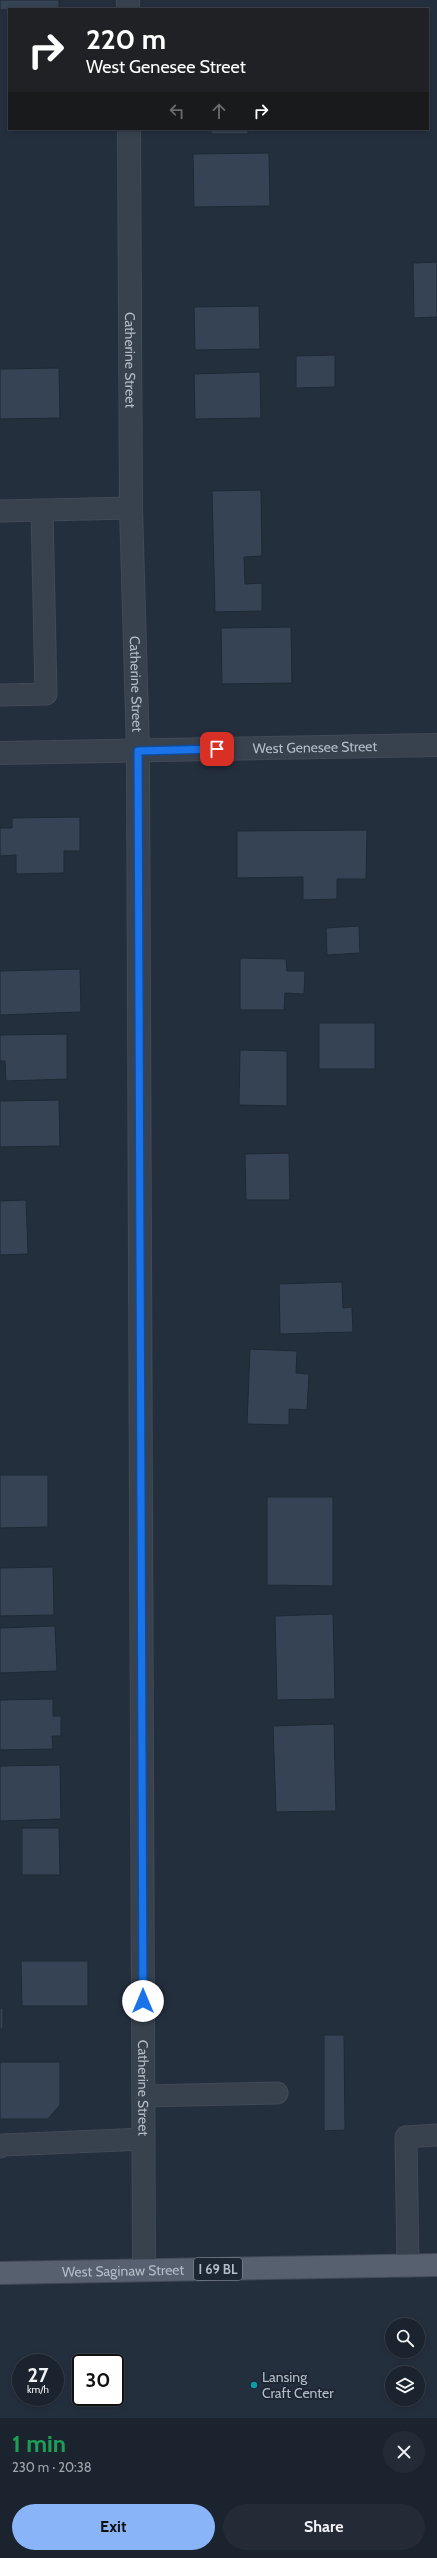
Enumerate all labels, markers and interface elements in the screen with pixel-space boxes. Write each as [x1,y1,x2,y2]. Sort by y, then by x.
text: 220 m [86,22,166,56]
icon: right [20,24,72,76]
text: West Genesee Street [86,56,246,78]
icon: left [166,100,188,122]
icon: ahead [208,100,230,122]
icon: right [250,100,272,122]
street label: Catherine Street [121,312,139,408]
street label: Catherine Street [126,636,146,733]
pin [200,732,234,766]
street label: West Genesee Street [253,737,378,757]
icon: arrive [206,738,228,760]
position arrow [122,1980,164,2022]
street label: Catherine Street [134,2040,152,2136]
road number: I 69 BL [194,2258,242,2280]
street label: West Saginaw Street [62,2261,185,2281]
map controls [385,2318,425,2406]
button: search [385,2318,425,2358]
speed limit sign: 30 [72,2354,124,2406]
text: 27 [28,2363,48,2387]
button: layers [385,2366,425,2406]
place label: Lansing Craft Center [262,2368,334,2402]
marker: Lansing Craft Center [249,2380,259,2390]
text: km/h [27,2383,49,2396]
text: 1 min [12,2429,66,2458]
button: close [383,2431,425,2473]
text: 230 m · 20:38 [12,2459,92,2475]
button: Exit [12,2504,215,2550]
button: Share [223,2504,425,2550]

